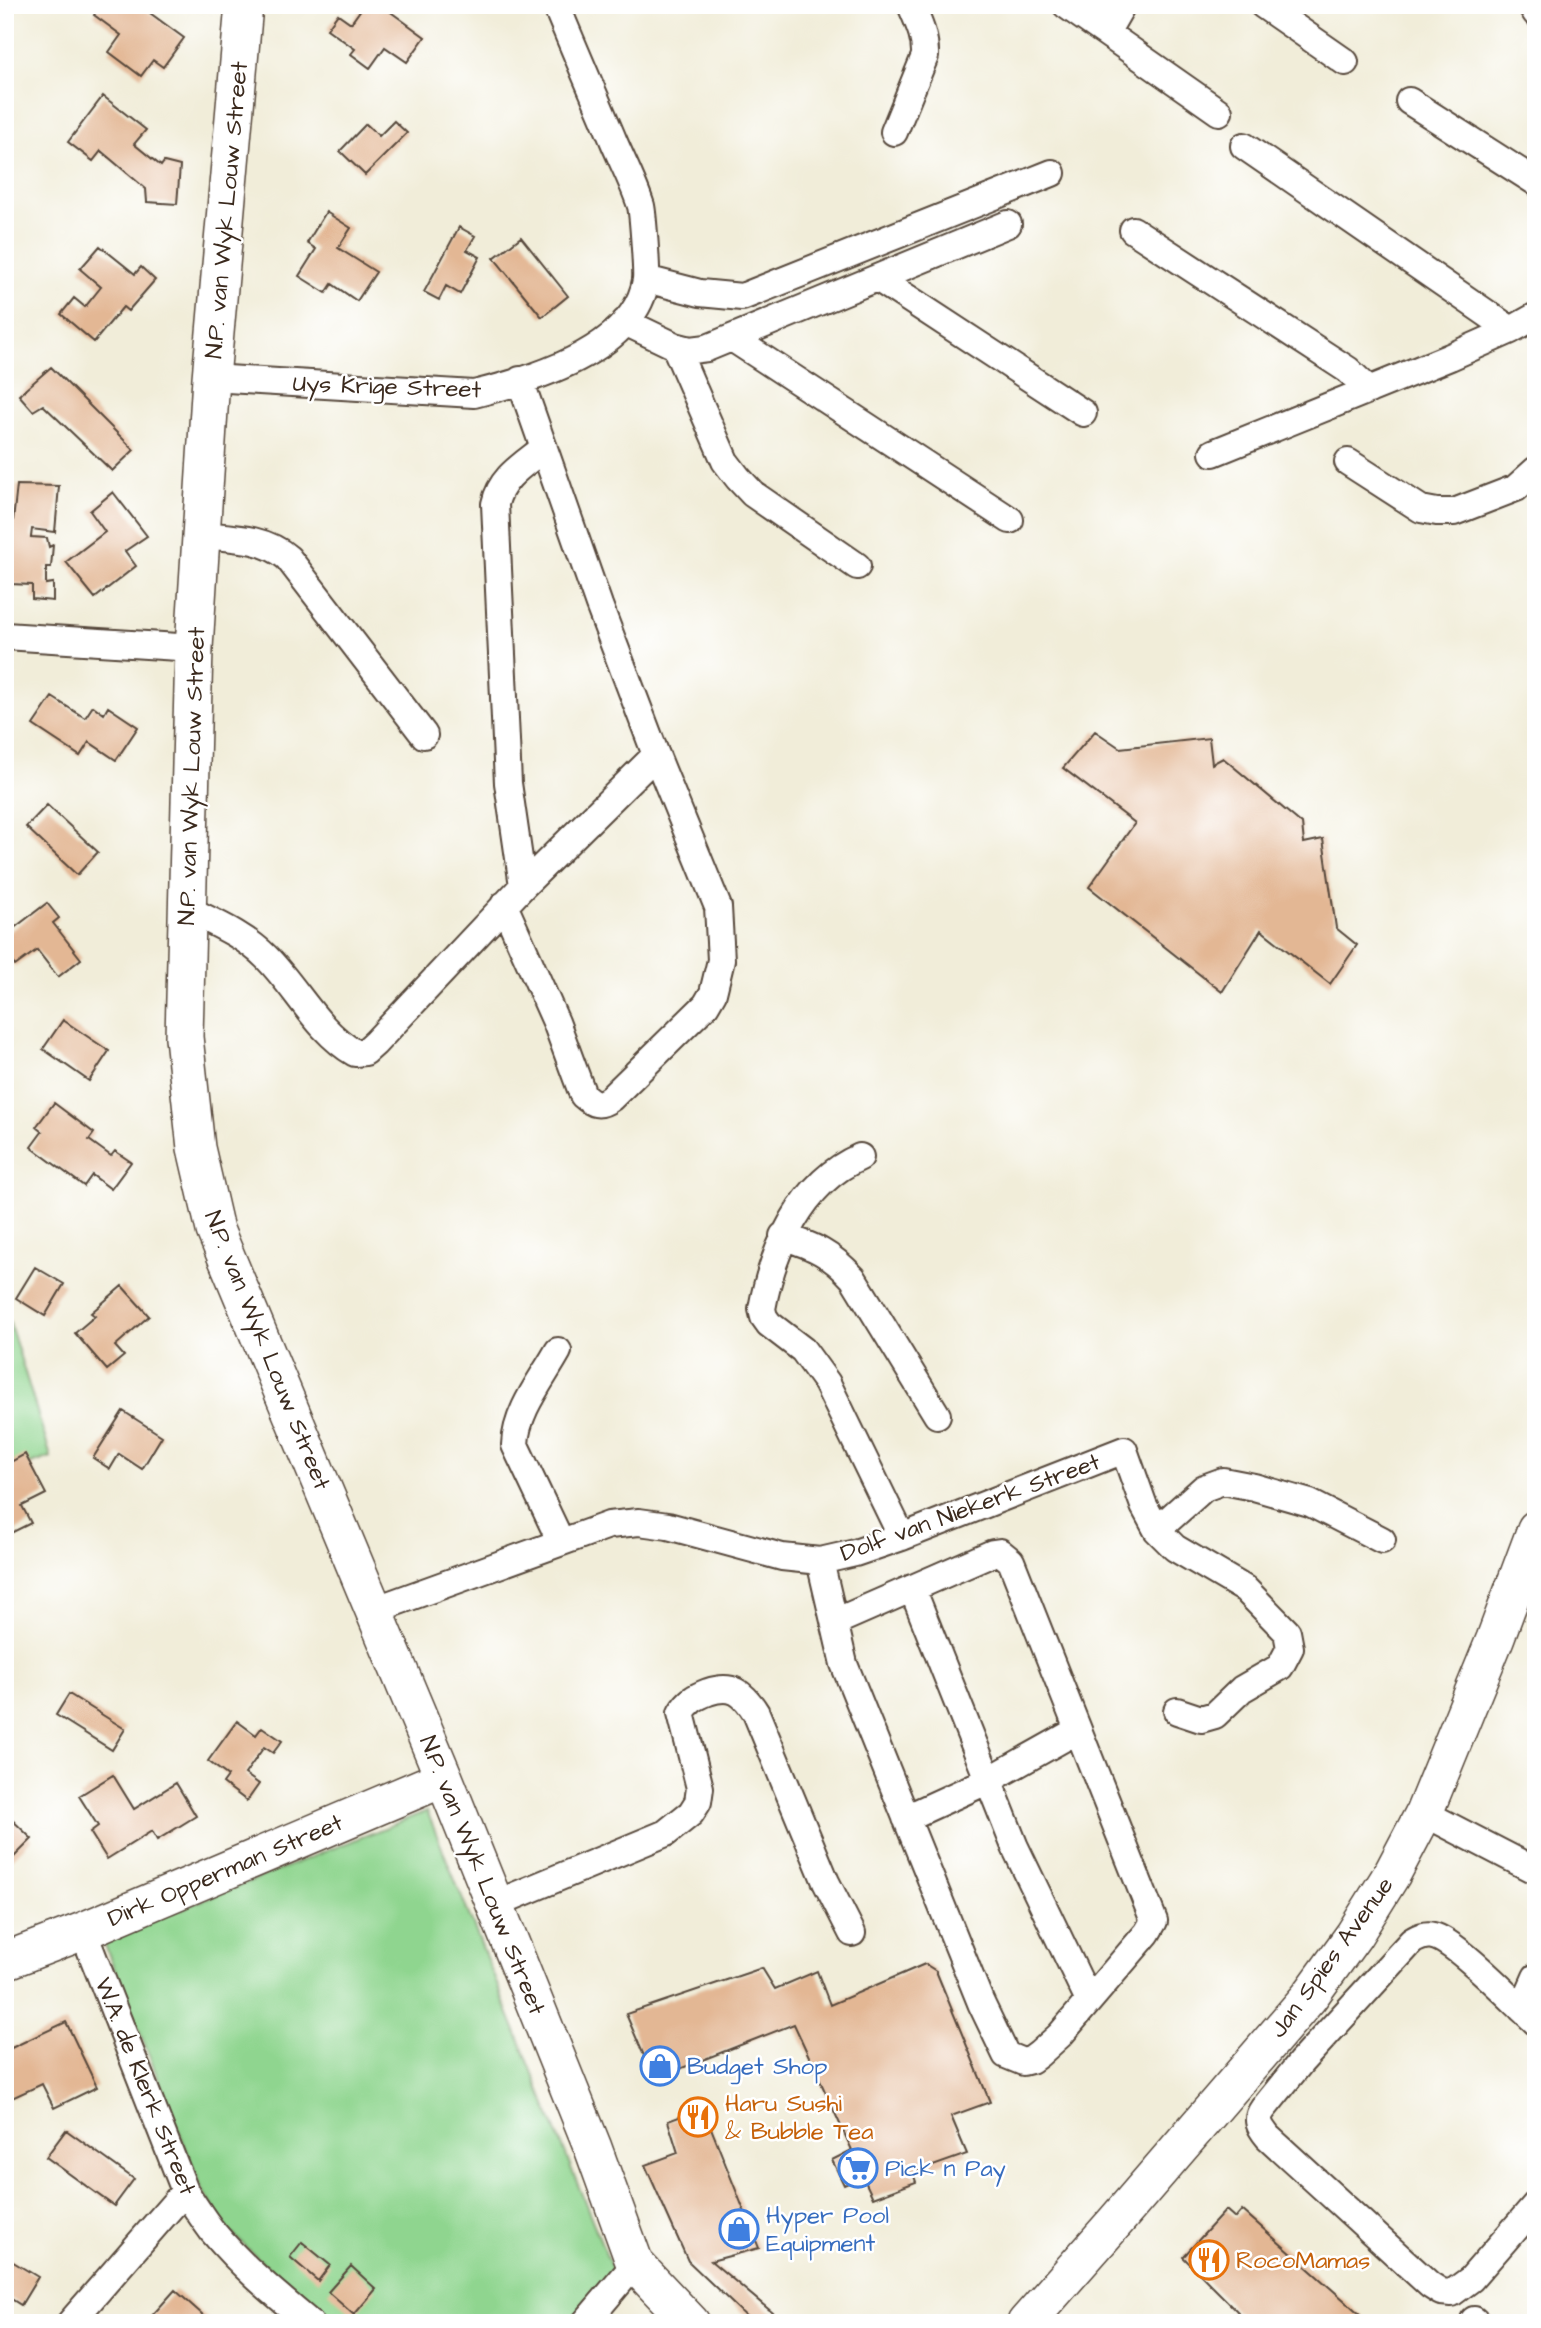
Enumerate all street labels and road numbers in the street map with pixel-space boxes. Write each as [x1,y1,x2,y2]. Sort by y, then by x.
street label: N.P. van Wyk Louw Street [197,60,258,360]
street label: Uys Krige Street [292,367,482,408]
street label: N.P. van Wyk Louw Street [170,626,215,926]
street label: N.P. van Wyk Louw Street [194,1206,339,1496]
street label: Dolf van Niekerk Street [836,1445,1105,1571]
street label: N.P. van Wyk Louw Street [409,1731,554,2021]
street label: Dirk Opperman Street [103,1806,348,1936]
street label: Jan Spies Avenue [1262,1870,1402,2045]
street label: W.A. de Klerk Street [86,1972,204,2201]

